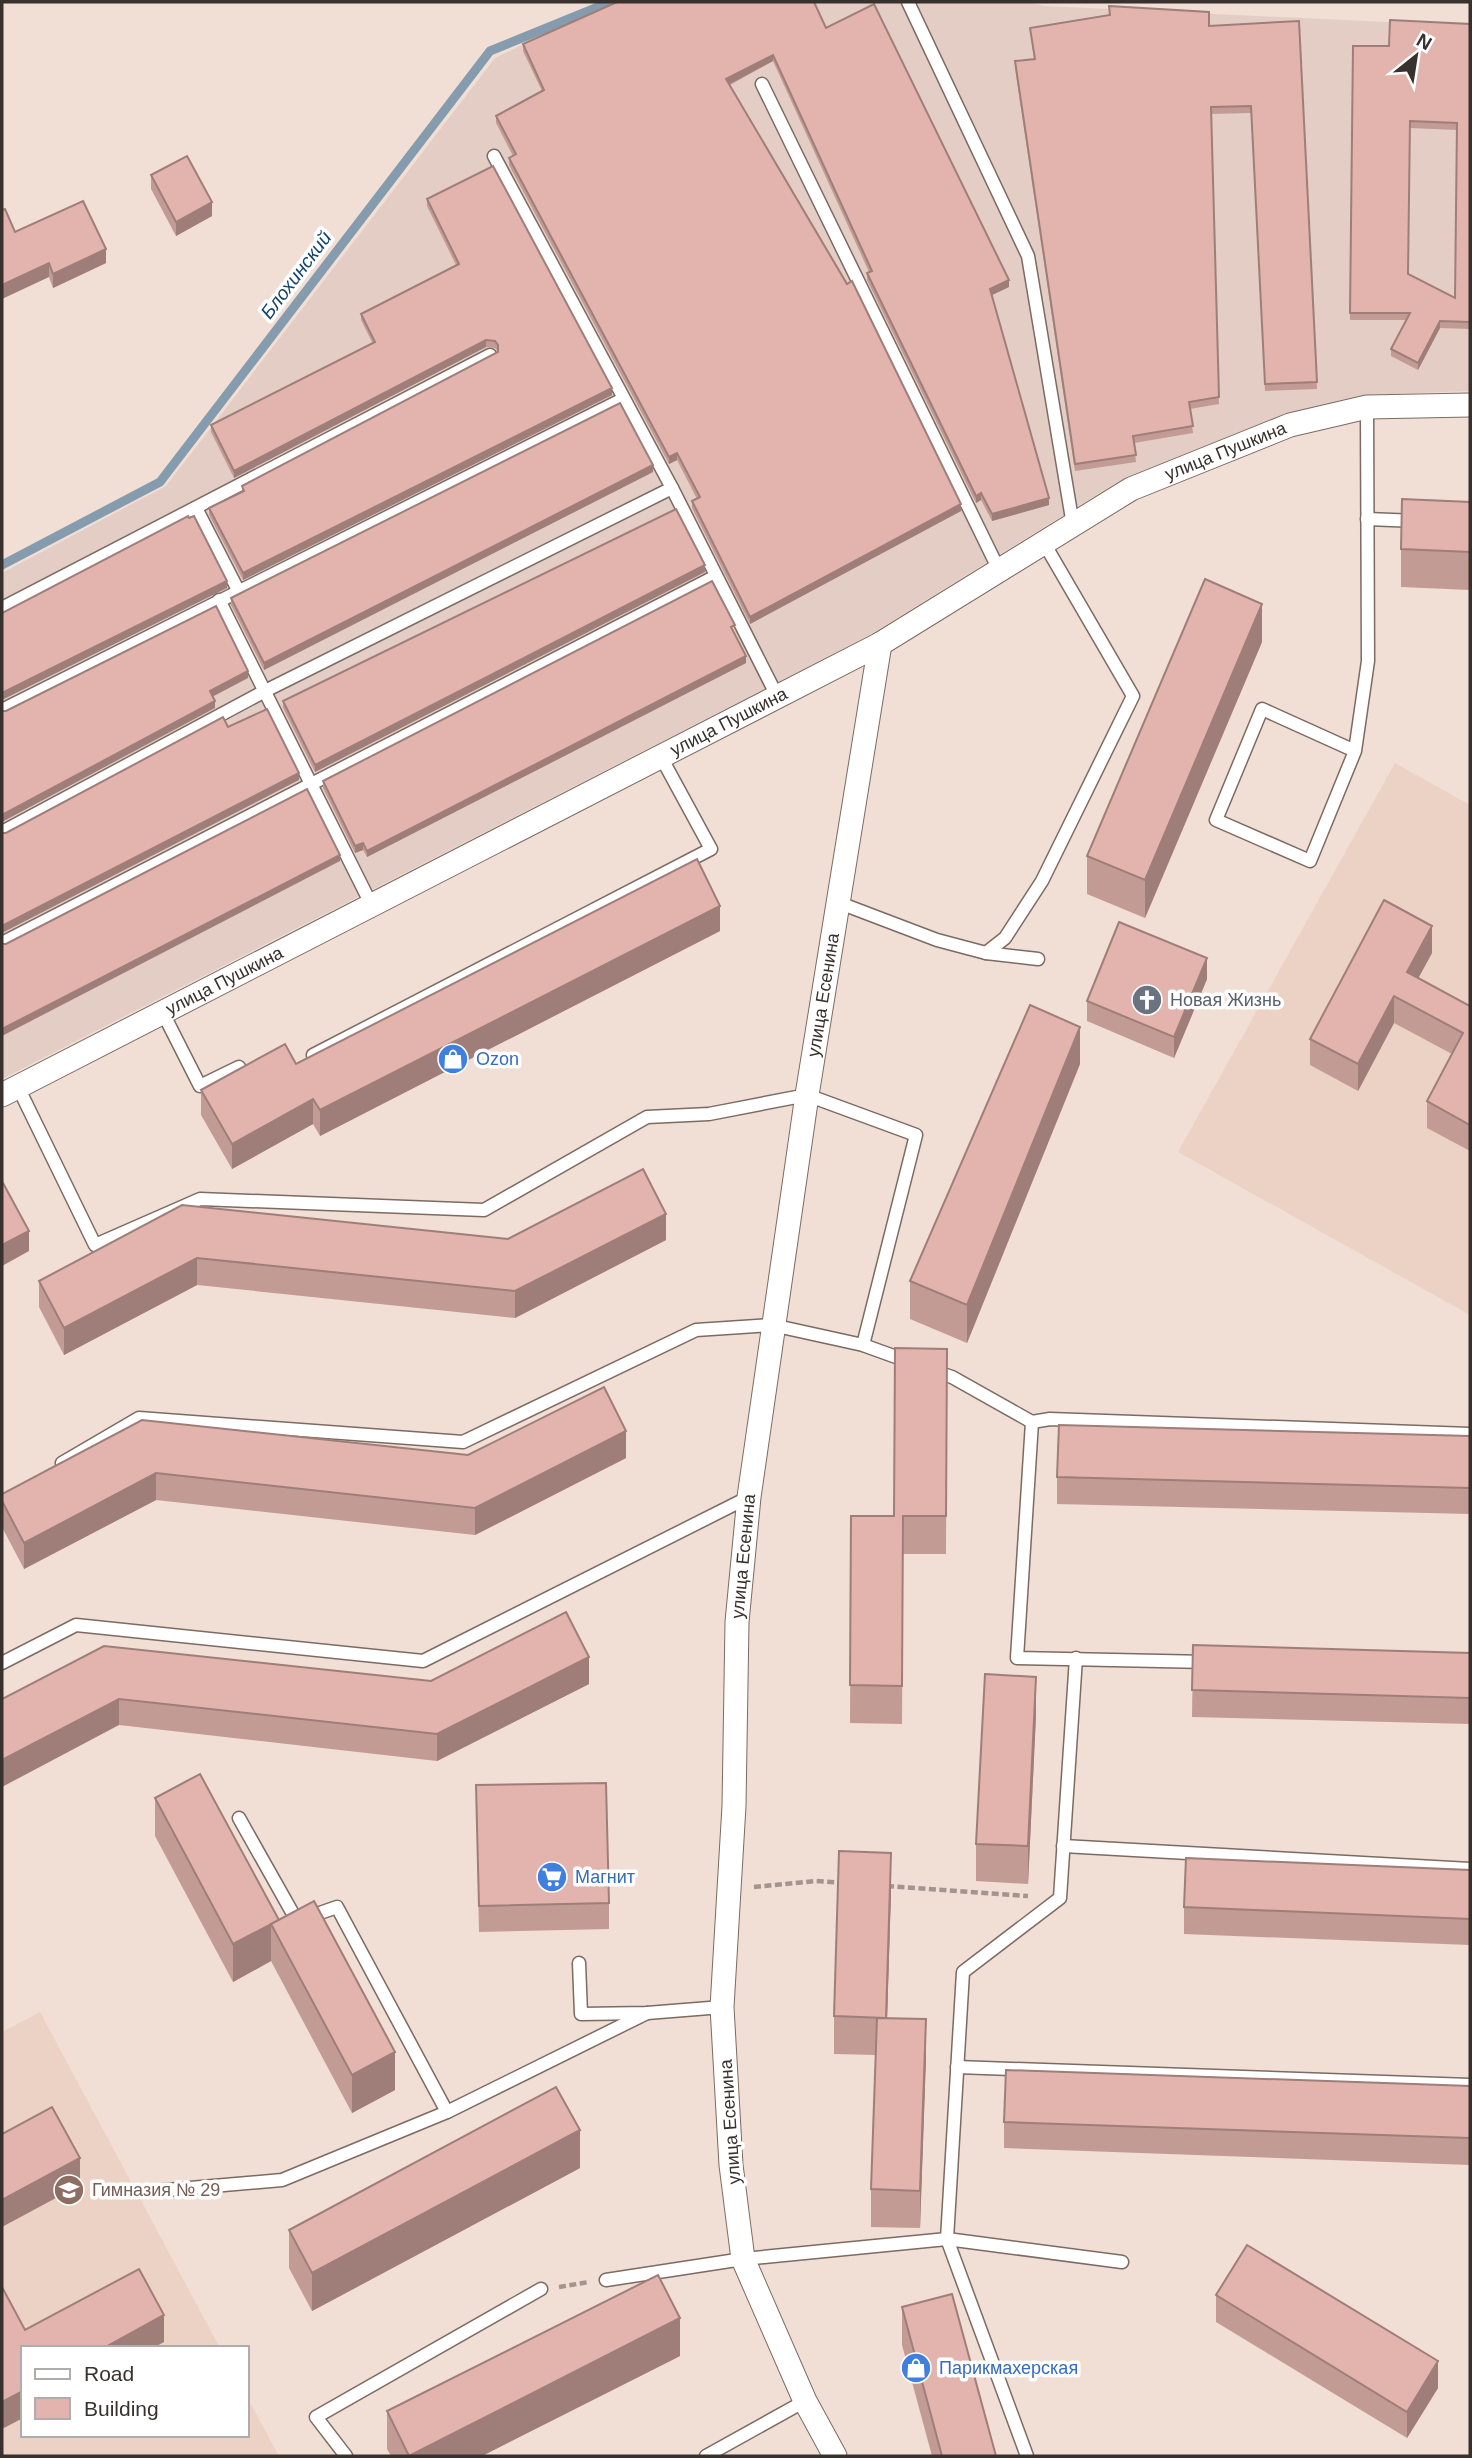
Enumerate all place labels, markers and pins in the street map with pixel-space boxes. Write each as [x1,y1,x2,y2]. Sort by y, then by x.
church icon: Новая Жизнь [1130,983,1164,1017]
place label: Новая Жизнь [1170,990,1281,1010]
shop icon: Ozon [436,1042,470,1076]
place label: Ozon [476,1049,519,1069]
supermarket icon: Магнит [535,1860,569,1894]
place label: Магнит [575,1867,635,1887]
school or university icon: Гимназия № 29 [52,2173,86,2207]
place label: Гимназия № 29 [92,2180,220,2200]
shop icon: Парикмахерская [899,2351,933,2385]
place label: Парикмахерская [939,2358,1078,2378]

